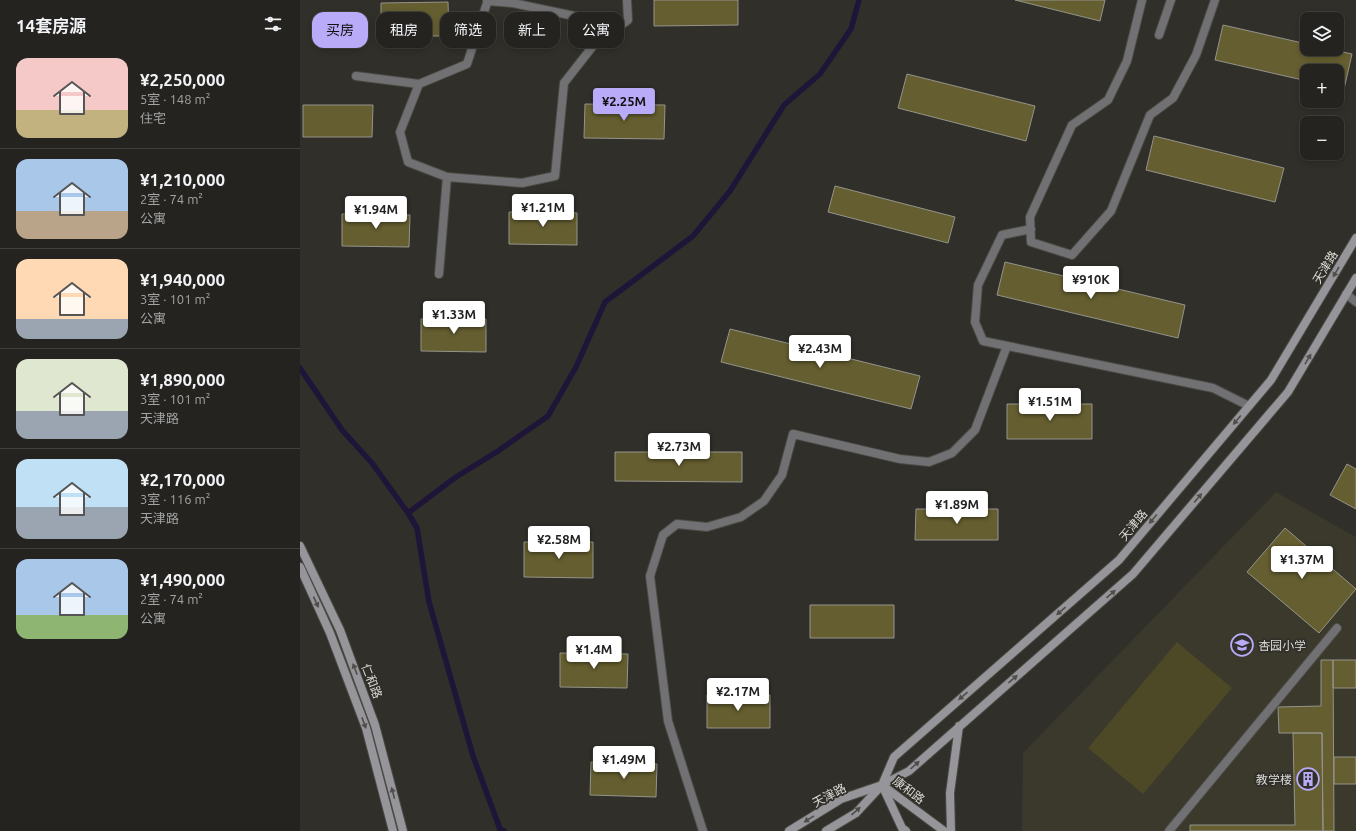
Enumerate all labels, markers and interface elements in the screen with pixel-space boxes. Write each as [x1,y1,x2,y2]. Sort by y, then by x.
chip: 买房 [312,12,368,48]
chip: 租房 [376,12,432,48]
chip: 筛选 [440,12,496,48]
chip: 新上 [504,12,560,48]
chip: 公寓 [568,12,624,48]
map controls [1300,12,1344,160]
button: layers [1300,12,1344,56]
icon: filters [262,13,284,35]
text: 14套房源 [16,16,86,35]
button: + [1300,64,1344,108]
text: ¥2,250,000 [140,70,225,89]
icon: home [48,74,96,122]
pin: ¥2.25M [591,88,657,122]
text: 5室 · 148 m² [140,92,210,106]
text: ¥2.25M [602,94,646,108]
text: 住宅 [140,111,166,125]
button: − [1300,116,1344,160]
text: ¥1,210,000 [140,170,225,189]
icon: home [48,175,96,223]
text: 2室 · 74 m² [140,192,203,206]
pin: ¥1.21M [510,194,576,228]
pin: ¥1.94M [343,196,409,230]
text: ¥1.21M [521,200,565,214]
text: ¥1.94M [354,202,398,216]
text: 公寓 [140,211,166,225]
street label: 天津路 [1310,248,1340,286]
pin: ¥910K [1063,266,1119,300]
one-way arrow [1332,267,1340,277]
text: ¥1,940,000 [140,270,225,289]
text: ¥910K [1072,272,1110,286]
icon: home [48,275,96,323]
text: 3室 · 101 m² [140,292,210,306]
pin: ¥1.33M [421,301,487,335]
text: ¥1.33M [432,307,476,321]
text: 公寓 [140,311,166,325]
pin: ¥2.43M [787,335,853,369]
text: ¥2.43M [798,341,842,355]
one-way arrow [1304,354,1312,364]
text: ¥1,890,000 [140,370,225,389]
icon: home [48,375,96,423]
pin: ¥1.51M [1017,388,1083,422]
text: 3室 · 101 m² [140,392,210,406]
text: ¥1.51M [1028,394,1072,408]
text: 天津路 [140,411,179,425]
one-way arrow [1232,415,1241,426]
pin: ¥2.73M [646,433,712,467]
text: ¥2.73M [657,439,701,453]
text: ¥2,170,000 [140,470,225,489]
icon: home [48,475,96,523]
pin: ¥1.89M [924,491,990,525]
text: 3室 · 116 m² [140,492,210,506]
one-way arrow [1194,493,1203,503]
text: ¥1.89M [935,497,979,511]
street label: 天津路 [1116,507,1150,543]
text: 天津路 [140,511,179,525]
one-way arrow [1148,514,1157,525]
pin: ¥2.58M [526,526,592,560]
text: ¥2.58M [537,532,581,546]
pin: ¥1.37M [1269,546,1335,580]
text: ¥1.37M [1280,552,1324,566]
text: ¥1,490,000 [140,570,225,589]
icon: home [48,575,96,623]
one-way arrow [1106,589,1116,598]
text: 2室 · 74 m² [140,592,203,606]
one-way arrow [313,597,319,608]
one-way arrow [1055,606,1066,615]
text: 公寓 [140,611,166,625]
school or university icon: 杏园小学 [1229,632,1255,658]
pin: ¥1.4M [566,636,622,670]
place label: 杏园小学 [1258,639,1306,652]
text: ¥1.4M [576,642,612,656]
street label: 仁和路 [359,662,385,700]
one-way arrow [351,663,357,675]
one-way arrow [1008,675,1017,684]
pin: ¥2.17M [705,678,771,712]
text: ¥2.17M [716,684,760,698]
one-way arrow [958,692,968,701]
one-way arrow [362,718,368,730]
pin: ¥1.49M [591,746,657,780]
text: ¥1.49M [602,752,646,766]
one-way arrow [910,760,920,770]
building icon: 教学楼 [1295,766,1321,792]
place label: 教学楼 [1256,773,1292,786]
street label: 康和路 [891,774,927,806]
street label: 天津路 [810,781,848,809]
one-way arrow [390,787,396,799]
one-way arrow [851,806,862,815]
one-way arrow [804,815,814,823]

